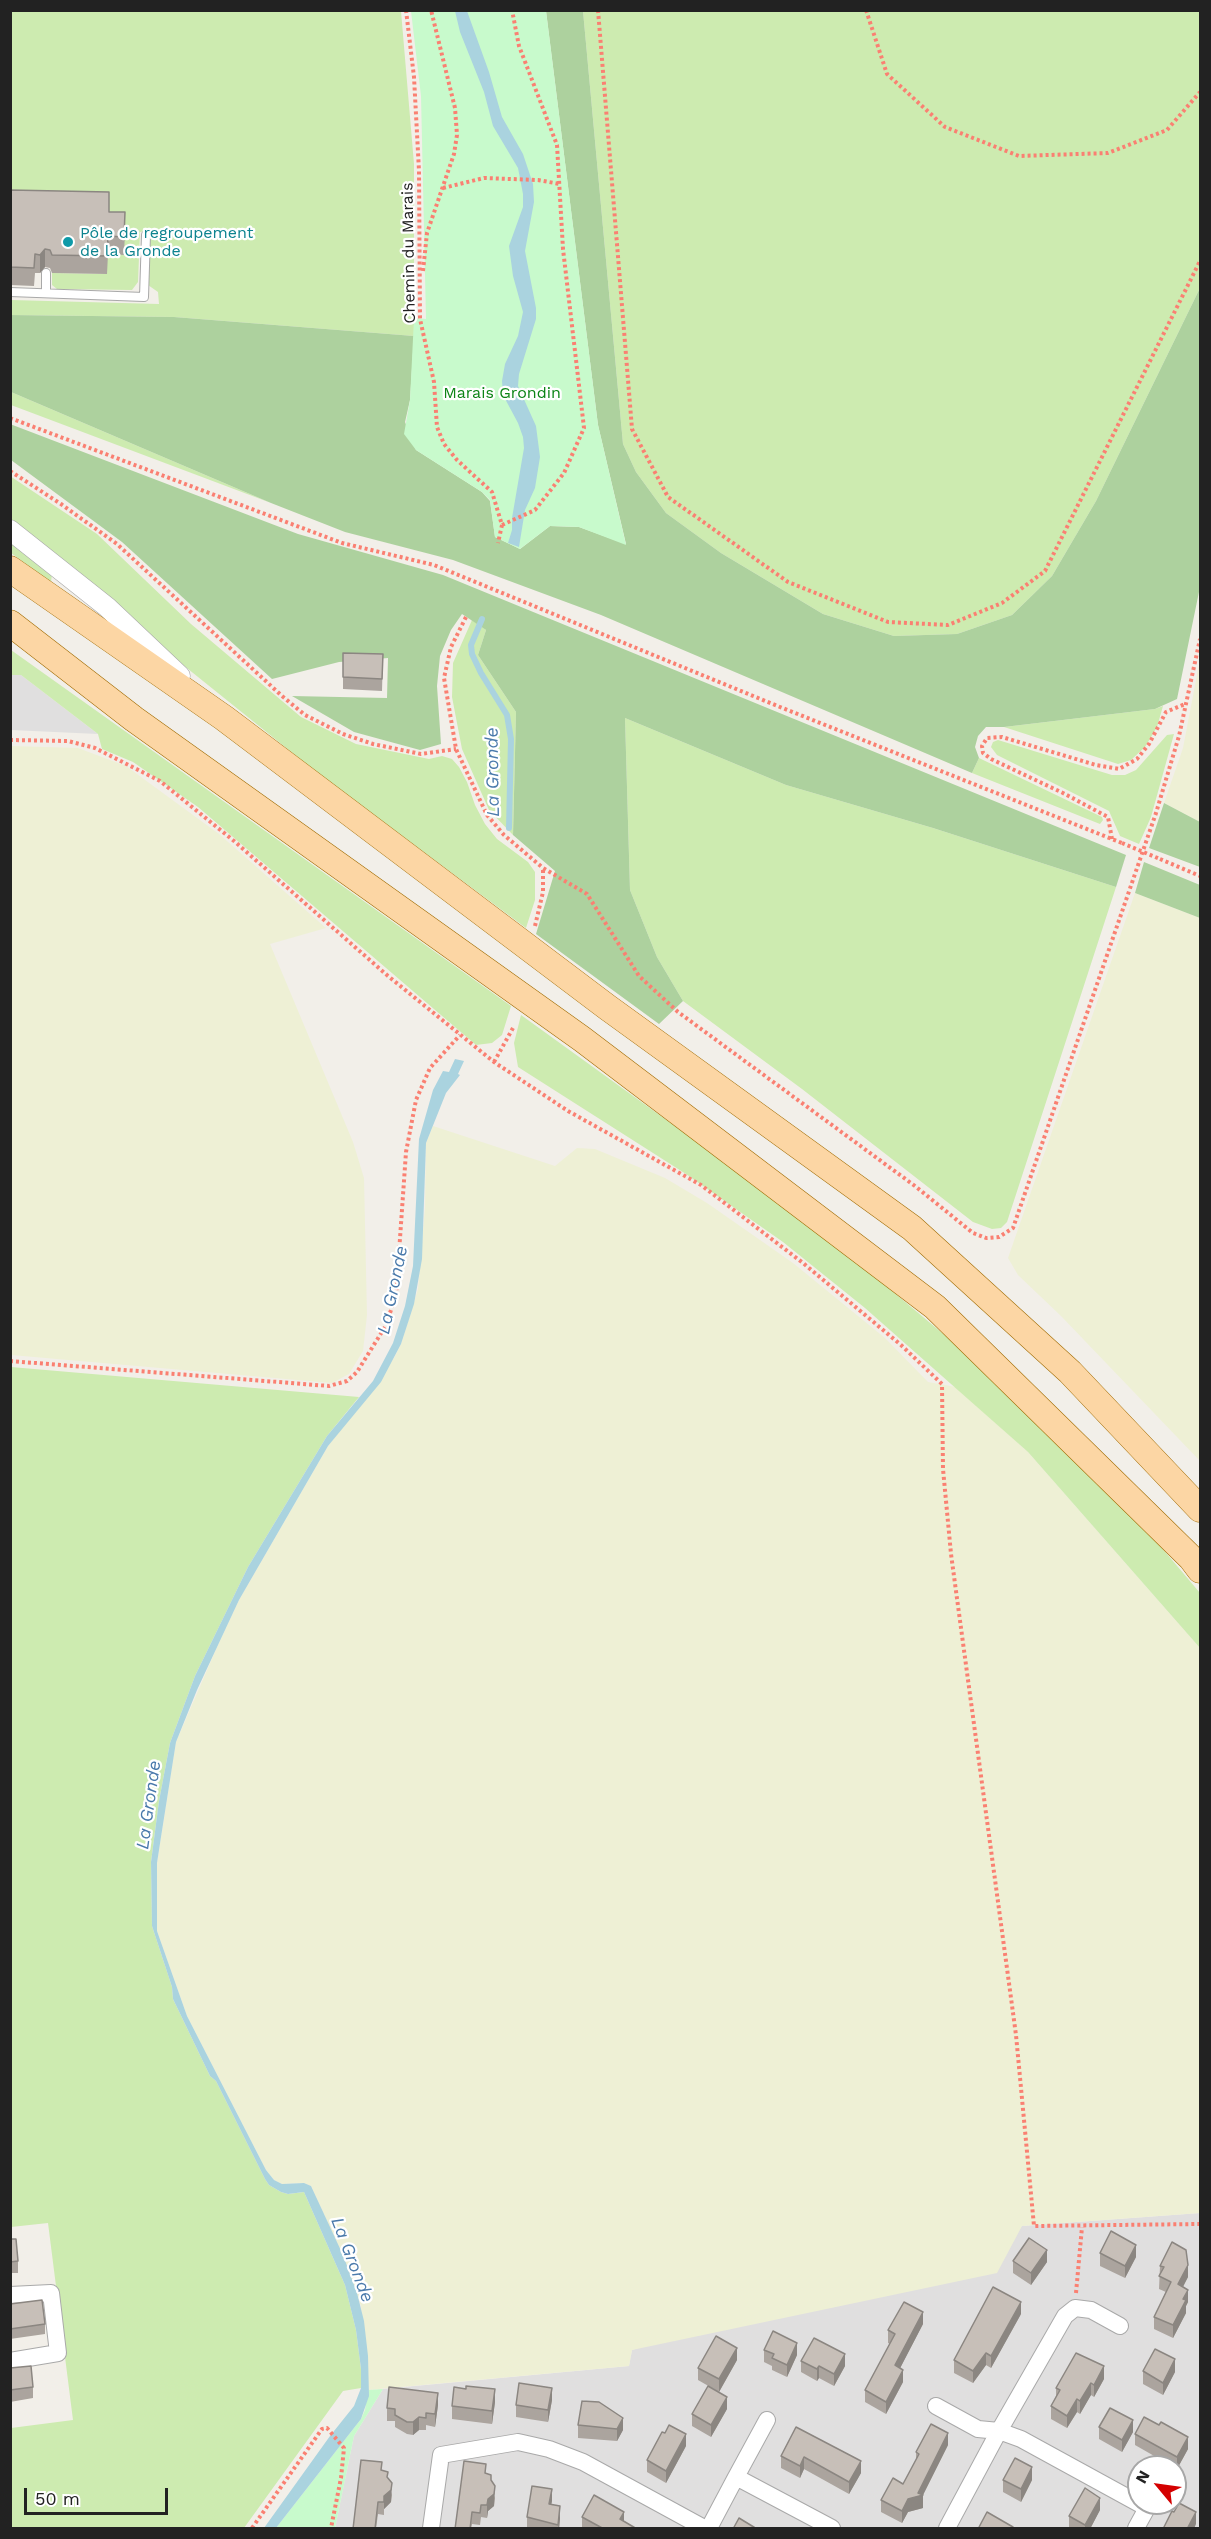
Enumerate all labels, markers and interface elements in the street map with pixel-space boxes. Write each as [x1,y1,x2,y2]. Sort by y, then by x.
street label: Chemin du Marais [398,182,420,324]
place label: Pôle de regroupement de la Gronde [80,223,254,261]
marker: Pôle de regroupement de la Gronde [61,235,75,249]
park label: Marais Grondin [443,383,561,403]
water label: La Gronde [481,727,505,817]
water label: La Gronde [373,1244,413,1336]
water label: La Gronde [132,1759,166,1851]
water label: La Gronde [326,2214,378,2306]
north arrow [1127,2455,1187,2515]
text: N [1131,2467,1154,2487]
scale bar [27,2476,171,2514]
text: 50 m [35,2488,80,2509]

